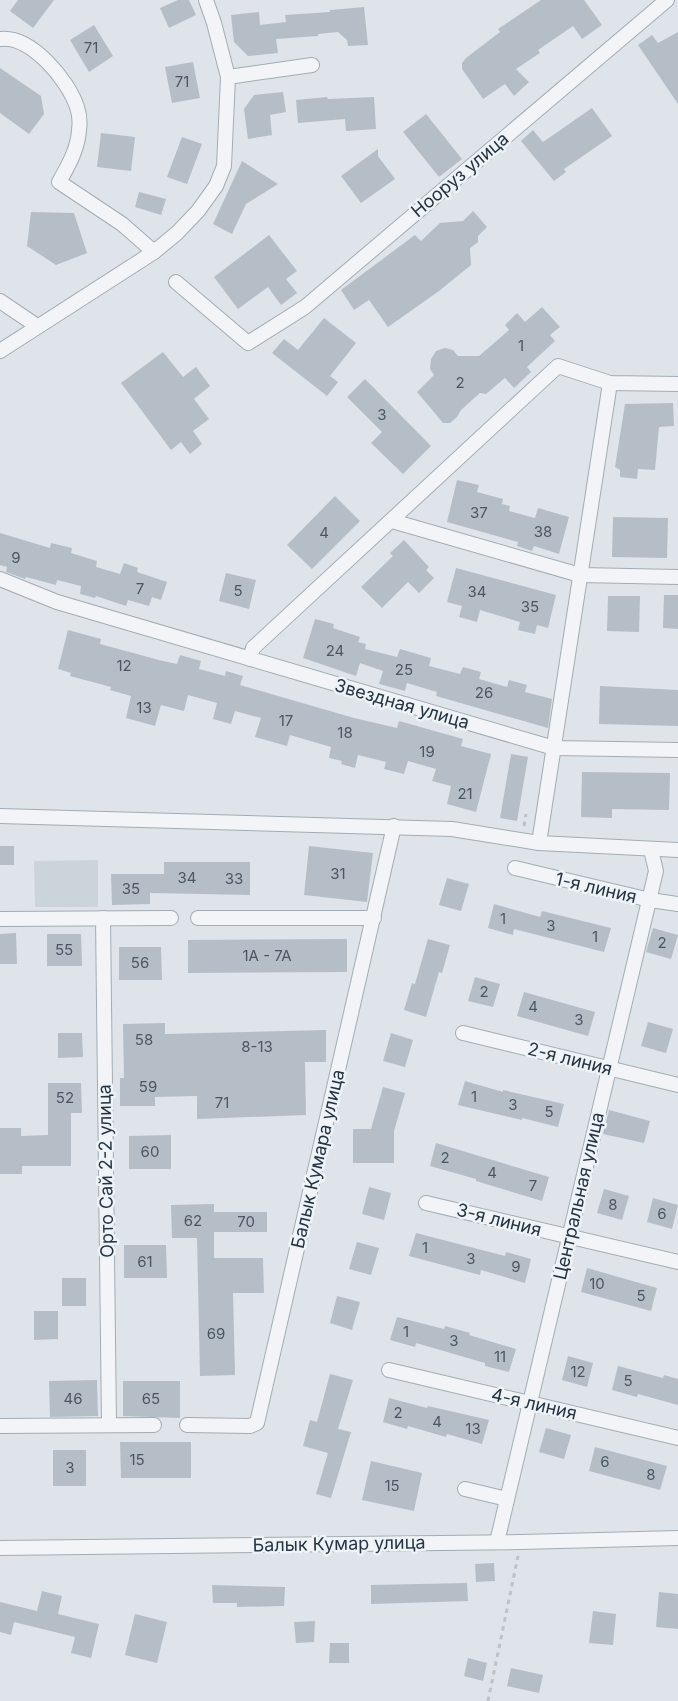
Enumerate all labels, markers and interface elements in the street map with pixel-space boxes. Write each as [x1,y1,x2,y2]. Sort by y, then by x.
house number: 71 [84,38,98,57]
house number: 71 [175,72,189,91]
street label: Нооруз улица [407,128,513,221]
house number: 1 [518,336,524,355]
house number: 2 [455,373,465,392]
house number: 3 [377,405,387,424]
house number: 37 [470,503,488,522]
house number: 38 [534,522,552,541]
house number: 4 [319,523,329,542]
house number: 9 [11,548,21,567]
house number: 7 [136,579,144,598]
house number: 5 [233,581,243,600]
house number: 34 [468,582,486,601]
house number: 35 [521,597,539,616]
house number: 24 [326,641,344,660]
house number: 12 [116,656,132,675]
house number: 25 [395,660,413,679]
street label: Звездная улица [332,674,472,733]
house number: 26 [475,683,493,702]
house number: 13 [136,698,152,717]
house number: 17 [279,711,293,730]
house number: 18 [337,723,353,742]
house number: 19 [419,742,435,761]
house number: 21 [457,784,473,803]
house number: 31 [330,864,346,883]
house number: 34 [178,868,196,887]
street label: 1-я линия [553,868,639,907]
house number: 33 [225,869,243,888]
house number: 35 [122,879,140,898]
house number: 1 [500,909,506,928]
house number: 3 [546,916,556,935]
house number: 1 [592,927,598,946]
house number: 2 [657,933,667,952]
house number: 55 [55,940,73,959]
house number: 1А - 7А [242,946,292,965]
house number: 56 [131,953,149,972]
house number: 2 [479,982,489,1001]
house number: 4 [528,997,538,1016]
house number: 3 [574,1010,584,1029]
house number: 58 [135,1030,153,1049]
house number: 8-13 [241,1037,273,1056]
street label: 2-я линия [526,1038,615,1079]
street label: Балык Кумара улица [287,1067,348,1250]
house number: 59 [139,1077,157,1096]
street label: Орто Сай 2-2 улица [93,1084,118,1258]
house number: 1 [471,1087,477,1106]
house number: 52 [56,1088,74,1107]
house number: 71 [215,1093,229,1112]
house number: 3 [508,1095,518,1114]
house number: 5 [544,1102,554,1121]
street label: Центральная улица [549,1110,608,1282]
house number: 60 [141,1142,159,1161]
house number: 2 [440,1148,450,1167]
house number: 4 [487,1163,497,1182]
house number: 7 [529,1176,537,1195]
house number: 8 [608,1195,618,1214]
street label: 3-я линия [455,1199,544,1240]
house number: 6 [657,1204,667,1223]
house number: 62 [184,1211,202,1230]
house number: 70 [237,1212,255,1231]
house number: 1 [422,1238,428,1257]
house number: 3 [466,1249,476,1268]
house number: 61 [137,1252,153,1271]
house number: 9 [511,1257,521,1276]
house number: 10 [589,1274,605,1293]
house number: 5 [636,1286,646,1305]
house number: 1 [403,1322,409,1341]
house number: 69 [207,1324,225,1343]
house number: 3 [449,1331,459,1350]
house number: 11 [494,1347,506,1366]
house number: 12 [570,1362,586,1381]
house number: 5 [623,1371,633,1390]
street label: 4-я линия [489,1383,579,1424]
house number: 46 [64,1389,83,1408]
house number: 65 [142,1389,160,1408]
house number: 2 [393,1403,403,1422]
house number: 4 [432,1412,442,1431]
house number: 13 [465,1419,481,1438]
house number: 15 [129,1450,145,1469]
house number: 6 [600,1452,610,1471]
house number: 3 [65,1458,75,1477]
house number: 8 [646,1465,656,1484]
house number: 15 [384,1476,400,1495]
street label: Балык Кумар улица [252,1531,426,1556]

